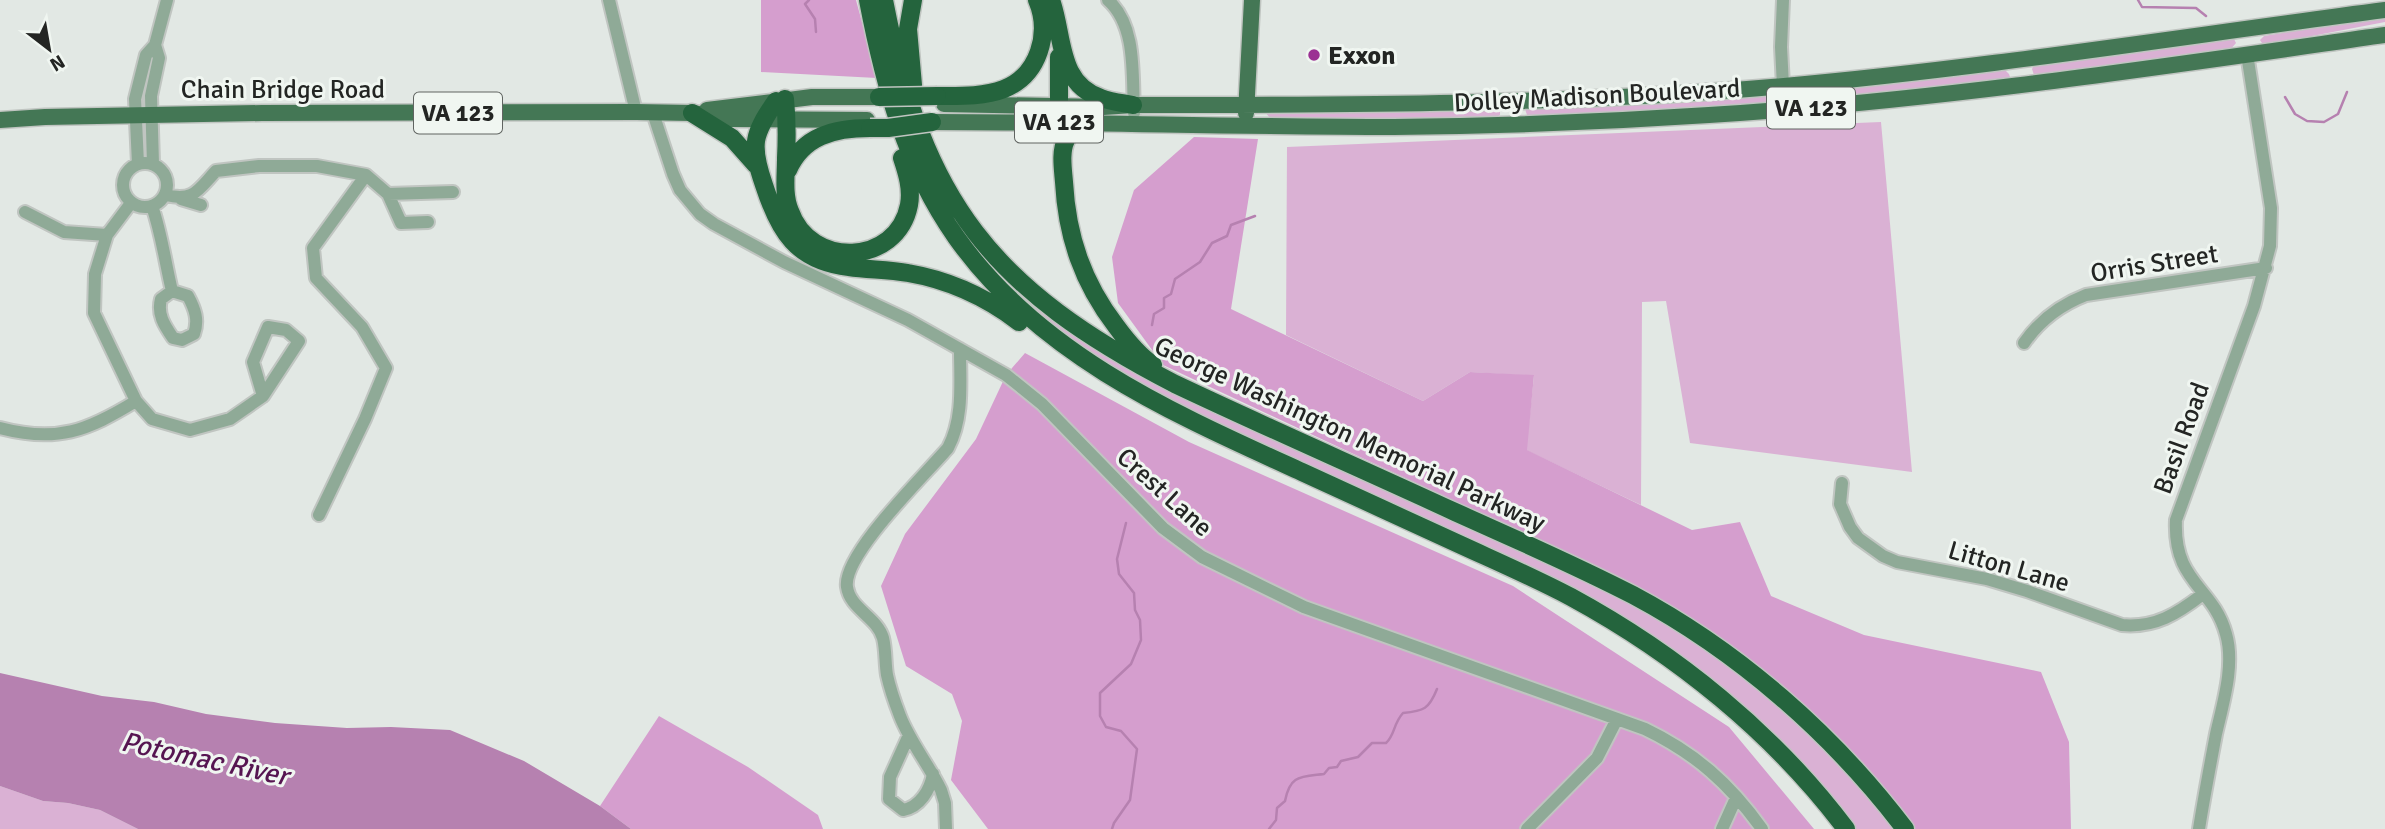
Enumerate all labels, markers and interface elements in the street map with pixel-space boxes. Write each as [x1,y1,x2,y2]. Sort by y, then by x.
north arrow [14,14,84,84]
place label: Exxon [1328,40,1395,72]
marker: Exxon [1306,47,1322,63]
text: N [45,49,69,76]
street label: Dolley Madison Boulevard [1453,73,1741,119]
street label: Chain Bridge Road [181,74,385,106]
road number: VA 123 [1767,88,1855,128]
road number: VA 123 [414,92,502,134]
road number: VA 123 [1015,101,1103,142]
street label: Orris Street [2088,238,2220,290]
street label: George Washington Memorial Parkway [1149,330,1550,540]
street label: Basil Road [2147,378,2217,499]
street label: Crest Lane [1110,441,1219,544]
street label: Litton Lane [1944,534,2073,600]
water label: Potomac River [118,725,295,794]

